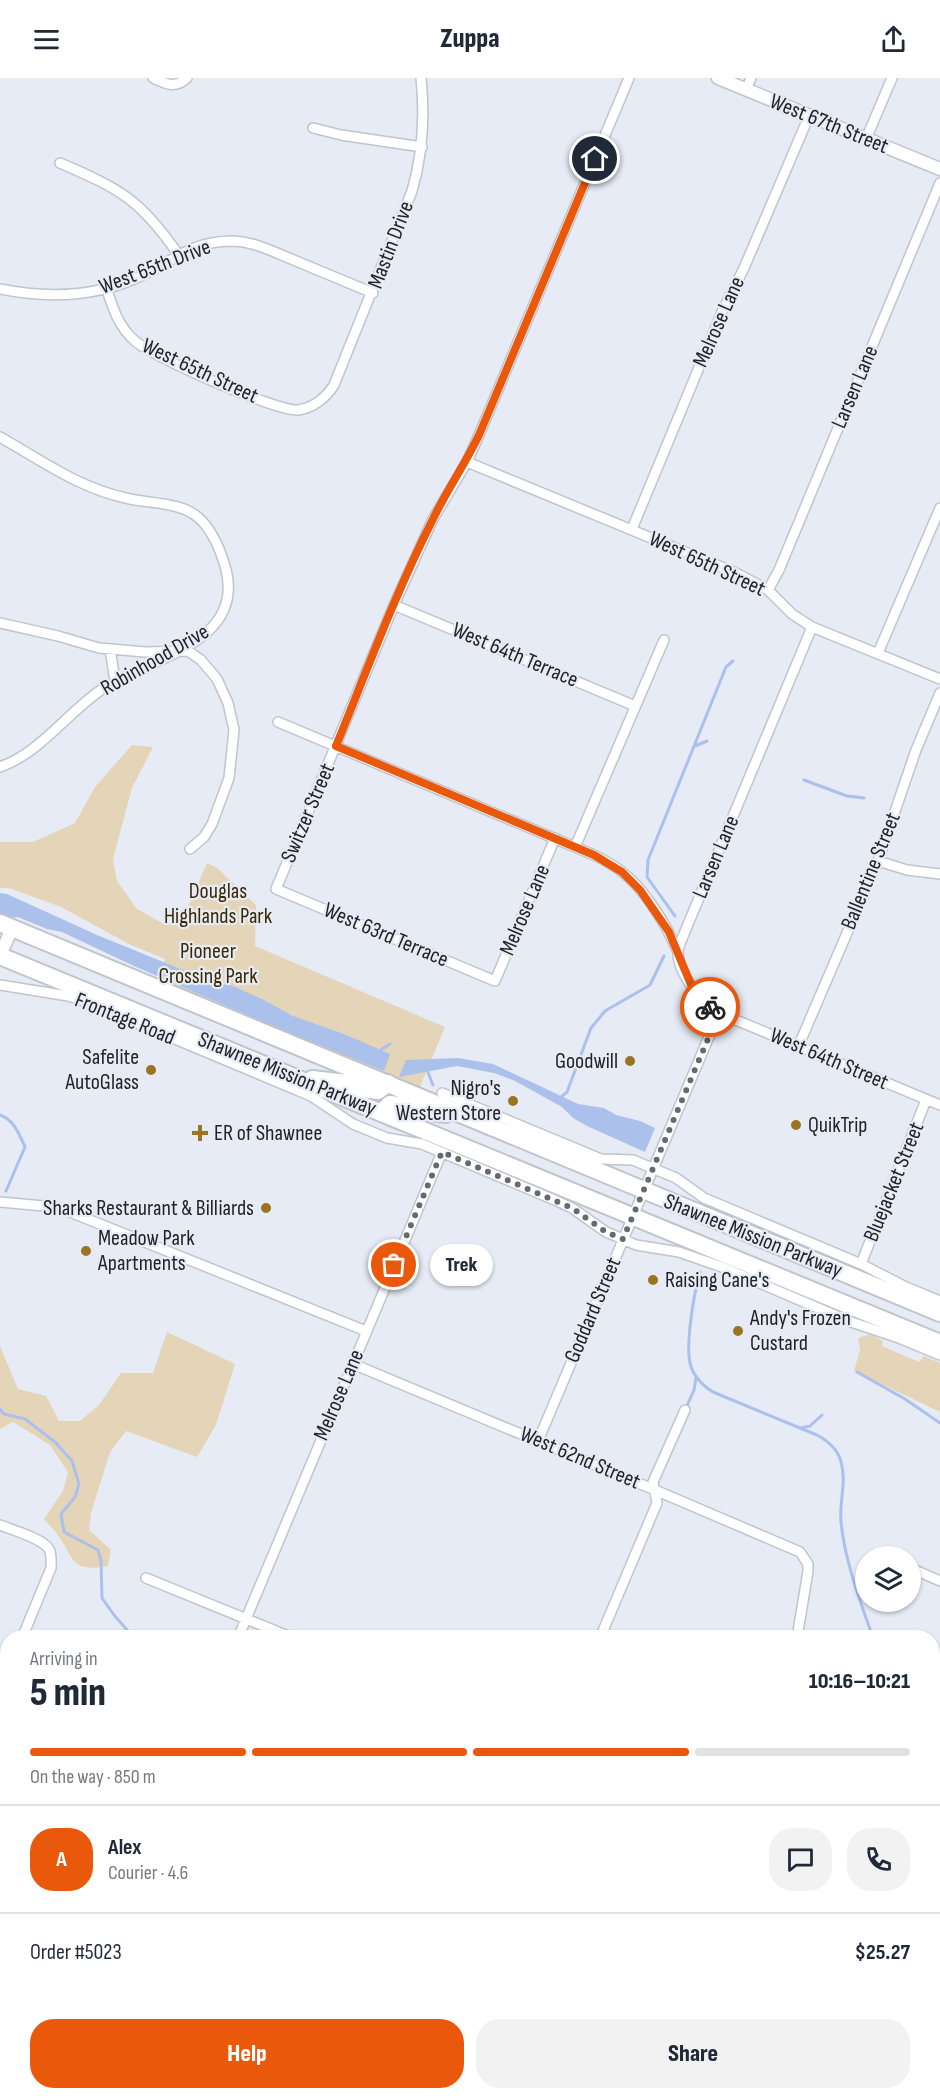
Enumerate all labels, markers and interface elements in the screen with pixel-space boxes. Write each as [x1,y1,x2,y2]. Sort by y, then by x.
icon: menu [30,23,63,56]
text: Zuppa [440,23,500,55]
icon: share [877,23,910,56]
street label: West 67th Street [766,88,893,160]
pin [569,133,620,184]
icon: home [578,142,611,175]
street label: Mastin Drive [362,197,420,293]
street label: West 65th Drive [95,233,215,301]
street label: Melrose Lane [687,273,751,371]
street label: West 65th Street [137,332,263,410]
street label: Larsen Lane [826,342,884,432]
street label: West 65th Street [644,525,770,603]
street label: West 64th Terrace [448,616,582,694]
street label: Robinhood Drive [96,618,214,702]
street label: Switzer Street [275,759,341,867]
street label: Ballentine Street [835,808,907,933]
street label: Larsen Lane [687,812,745,902]
street label: Melrose Lane [494,860,556,960]
park label: Douglas Highlands Park [164,878,273,930]
street label: West 63rd Terrace [320,897,452,973]
park label: Pioneer Crossing Park [158,938,258,990]
courier [680,977,740,1037]
street label: Frontage Road [71,987,179,1051]
icon: bike [694,991,727,1024]
street label: West 64th Street [766,1022,893,1096]
street label: Shawnee Mission Parkway [194,1026,381,1122]
place label: Safelite AutoGlass [65,1044,139,1096]
place label: Goodwill [555,1048,618,1075]
marker: Goodwill [623,1054,637,1068]
marker: Safelite AutoGlass [144,1063,158,1077]
place label: Nigro's Western Store [396,1075,501,1127]
marker: Nigro's Western Store [506,1094,520,1108]
place label: QuikTrip [808,1112,867,1139]
marker: QuikTrip [789,1118,803,1132]
street label: Bluejacket Street [858,1118,930,1246]
place label: ER of Shawnee [214,1120,322,1147]
marker: ER of Shawnee [191,1124,209,1142]
street label: Shawnee Mission Parkway [660,1188,847,1284]
place label: Sharks Restaurant & Billiards [43,1195,254,1222]
marker: Sharks Restaurant & Billiards [259,1201,273,1215]
place label: Meadow Park Apartments [97,1225,195,1277]
pin [368,1239,419,1290]
marker: Meadow Park Apartments [79,1244,93,1258]
callout: Trek [430,1244,493,1286]
icon: bag [377,1248,410,1281]
text: Trek [446,1253,477,1277]
street label: Goddard Street [559,1253,627,1367]
place label: Raising Cane's [665,1267,770,1294]
marker: Raising Cane's [646,1273,660,1287]
place label: Andy's Frozen Custard [749,1305,851,1357]
marker: Andy's Frozen Custard [731,1324,745,1338]
street label: Melrose Lane [308,1345,370,1445]
street label: West 62nd Street [516,1421,645,1496]
map controls [855,1546,921,1612]
button: layers [855,1546,921,1612]
text: Arriving in [30,1647,98,1671]
text: 10:16–10:21 [809,1668,910,1695]
text: 5 min [30,1670,106,1717]
text: On the way · 850 m [30,1765,156,1789]
button: chat [769,1828,832,1891]
button: phone [847,1828,910,1891]
text: Alex [108,1834,141,1861]
text: A [56,1846,67,1873]
text: Courier · 4.6 [108,1861,188,1885]
text: Order #5023 [30,1939,122,1966]
text: $25.27 [855,1939,910,1966]
button: Help [30,2019,464,2088]
button: Share [476,2019,910,2088]

